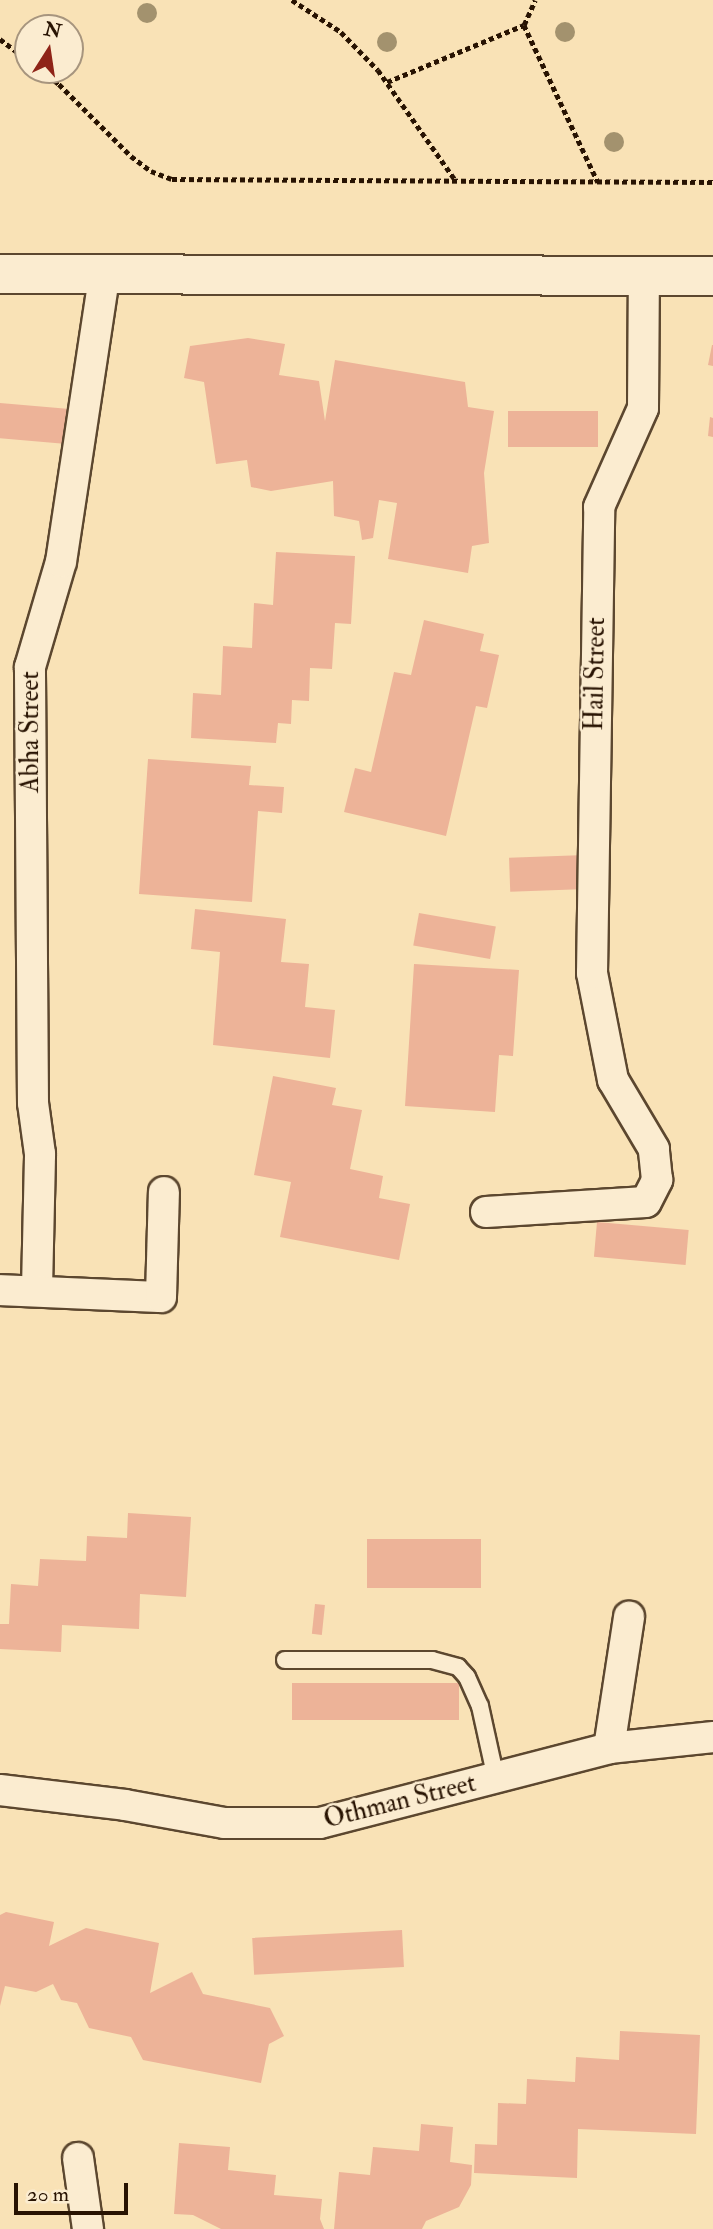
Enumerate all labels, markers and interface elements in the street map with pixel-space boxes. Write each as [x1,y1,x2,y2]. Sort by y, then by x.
north arrow [14,14,84,84]
text: N [42,17,64,44]
street label: Hail Street [579,617,613,731]
street label: Abha Street [15,671,47,793]
street label: Othman Street [321,1768,479,1836]
scale bar [18,2170,131,2214]
text: 20 m [27,2181,69,2208]

